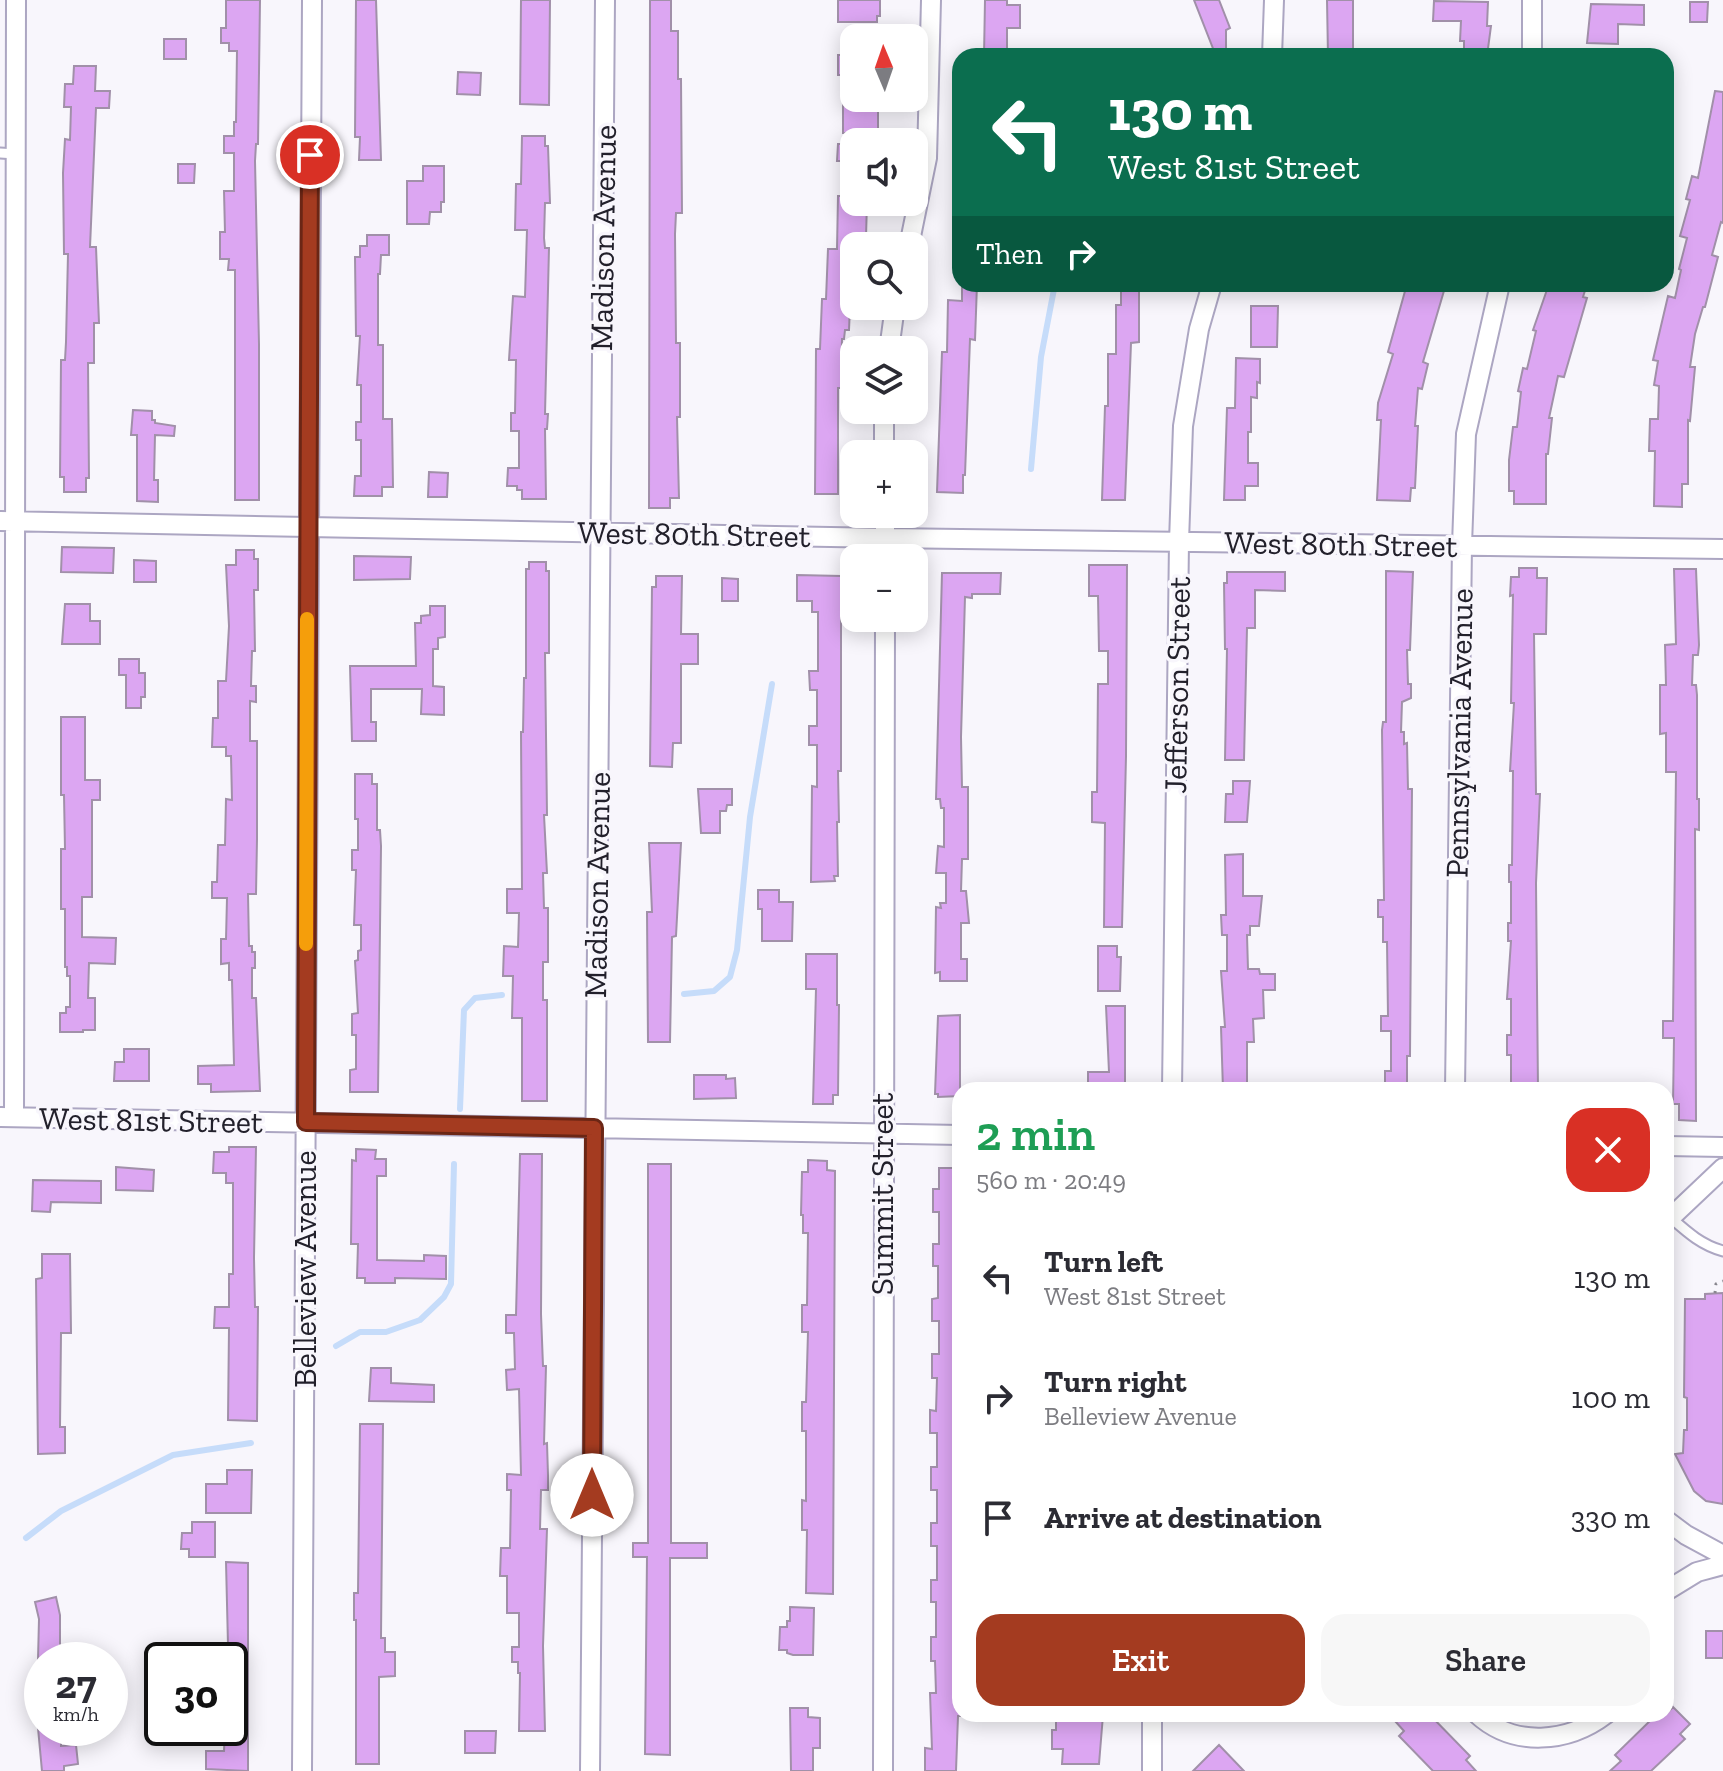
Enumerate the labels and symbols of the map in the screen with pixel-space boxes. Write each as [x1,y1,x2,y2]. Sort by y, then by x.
north arrow [840,24,928,112]
pin [276,121,344,189]
street label: Madison Avenue [582,125,624,351]
street label: West 80th Street [577,513,811,555]
street label: West 80th Street [1224,523,1458,565]
street label: Jefferson Street [1156,576,1198,794]
street label: Pennsylvania Avenue [1437,588,1481,878]
street label: Madison Avenue [576,772,618,998]
street label: Summit Street [863,1093,901,1295]
street label: West 81st Street [39,1099,263,1141]
street label: Belleview Avenue [286,1150,324,1388]
position arrow [550,1453,634,1537]
speed limit sign: 30 [144,1642,248,1746]

